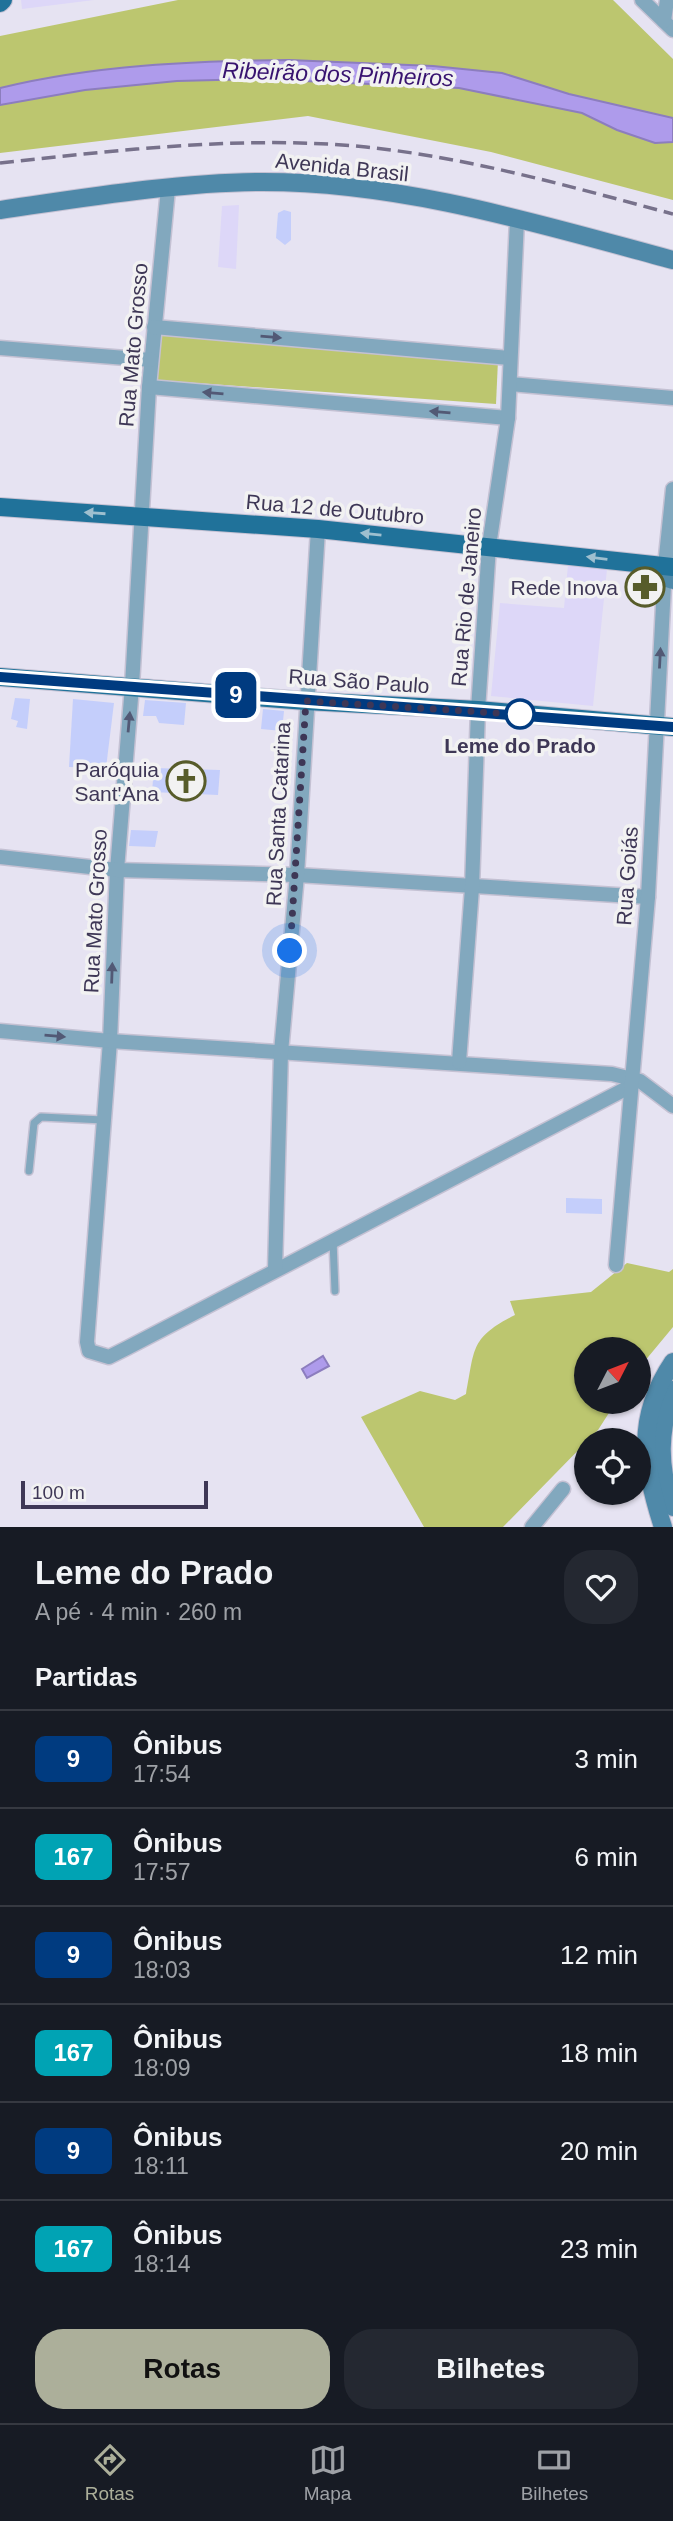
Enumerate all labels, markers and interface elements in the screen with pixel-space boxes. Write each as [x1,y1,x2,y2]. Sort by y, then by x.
water label: Ribeirão dos Pinheiros [222,57,455,91]
street label: Avenida Brasil [274,149,410,185]
street label: Rua Mato Grosso [114,262,152,428]
one-way arrow [260,332,282,343]
one-way arrow [202,387,224,398]
one-way arrow [429,406,451,417]
street label: Rua 12 de Outubro [245,490,425,528]
street label: Rua Rio de Janeiro [447,506,485,688]
one-way arrow [84,508,106,519]
one-way arrow [360,528,382,539]
one-way arrow [586,553,608,564]
pharmacy icon: Rede Inova [624,566,666,608]
place label: Rede Inova [511,576,618,599]
one-way arrow [655,647,666,669]
street label: Rua São Paulo [288,665,430,697]
line badge: 9 [213,672,259,718]
text: 9 [229,681,243,708]
marker: Leme do Prado [505,699,535,729]
one-way arrow [124,710,135,732]
street label: Rua Santa Catarina [262,721,294,907]
place label: Leme do Prado [444,734,596,757]
place label: Paróquia Sant'Ana [74,758,159,805]
church icon: Paróquia Sant'Ana [165,760,207,802]
street label: Rua Goiás [612,826,642,926]
street label: Rua Mato Grosso [79,828,111,994]
your location [272,933,307,968]
one-way arrow [107,962,118,984]
one-way arrow [44,1031,66,1042]
north arrow [574,1337,651,1414]
map controls [574,1337,651,1505]
button: locate [574,1428,651,1505]
scale bar [21,1478,208,1510]
text: 100 m [32,1482,85,1503]
button: heart [564,1550,638,1624]
text: Leme do Prado [35,1554,273,1591]
text: A pé · 4 min · 260 m [35,1599,242,1625]
text: Partidas [35,1662,138,1692]
text: Ônibus [133,1730,223,1760]
text: 3 min [574,1744,638,1774]
text: 9 [67,1745,80,1772]
text: 17:54 [133,1761,191,1787]
text: Ônibus [133,1828,223,1858]
text: 6 min [574,1842,638,1872]
text: 167 [53,1843,94,1870]
text: 17:57 [133,1859,191,1885]
text: Ônibus [133,1926,223,1956]
text: 12 min [560,1940,638,1970]
text: 9 [67,1941,80,1968]
text: 18:03 [133,1957,191,1983]
text: Ônibus [133,2024,223,2054]
text: 18 min [560,2038,638,2068]
text: 167 [53,2039,94,2066]
text: 18:09 [133,2055,191,2081]
text: Ônibus [133,2122,223,2152]
text: 20 min [560,2136,638,2166]
text: 9 [67,2137,80,2164]
text: 18:11 [133,2153,189,2179]
text: Ônibus [133,2220,223,2250]
text: 23 min [560,2234,638,2264]
text: 167 [53,2235,94,2262]
text: 18:14 [133,2251,191,2277]
button: Rotas [35,2329,330,2409]
button: Bilhetes [344,2329,638,2409]
tab: Rotas [85,2441,134,2505]
tab: Mapa [304,2441,351,2505]
tab: Bilhetes [521,2441,588,2505]

